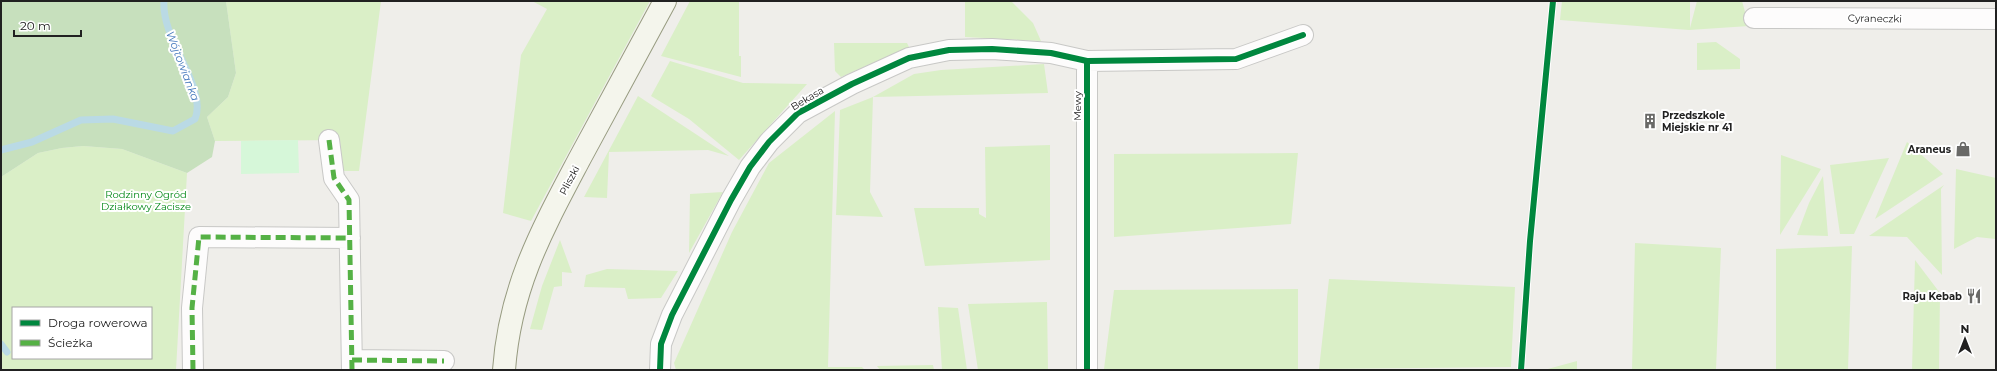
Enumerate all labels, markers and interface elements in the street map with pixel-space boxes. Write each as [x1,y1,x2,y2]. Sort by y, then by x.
scale bar [14,12,81,38]
street label: Cyraneczki [1848,12,1902,25]
text: 20 m [20,18,51,33]
water label: Wójtowianka [163,29,203,103]
street label: Bekasa [788,84,826,113]
street label: Mewy [1071,91,1084,121]
place label: Przedszkole Miejskie nr 41 [1662,109,1733,134]
building icon: Przedszkole Miejskie nr 41 [1641,112,1659,130]
shop icon: Araneus [1954,140,1972,158]
place label: Araneus [1907,143,1952,156]
street label: Pliszki [556,163,583,197]
park label: Rodzinny Ogród Działkowy Zacisze [101,188,191,213]
restaurant icon: Raju Kebab [1965,287,1983,305]
place label: Raju Kebab [1902,290,1962,303]
legend [12,307,152,359]
text: Droga rowerowa [48,315,148,330]
north arrow [1945,319,1985,359]
text: N [1961,322,1969,336]
text: Ścieżka [48,335,93,350]

